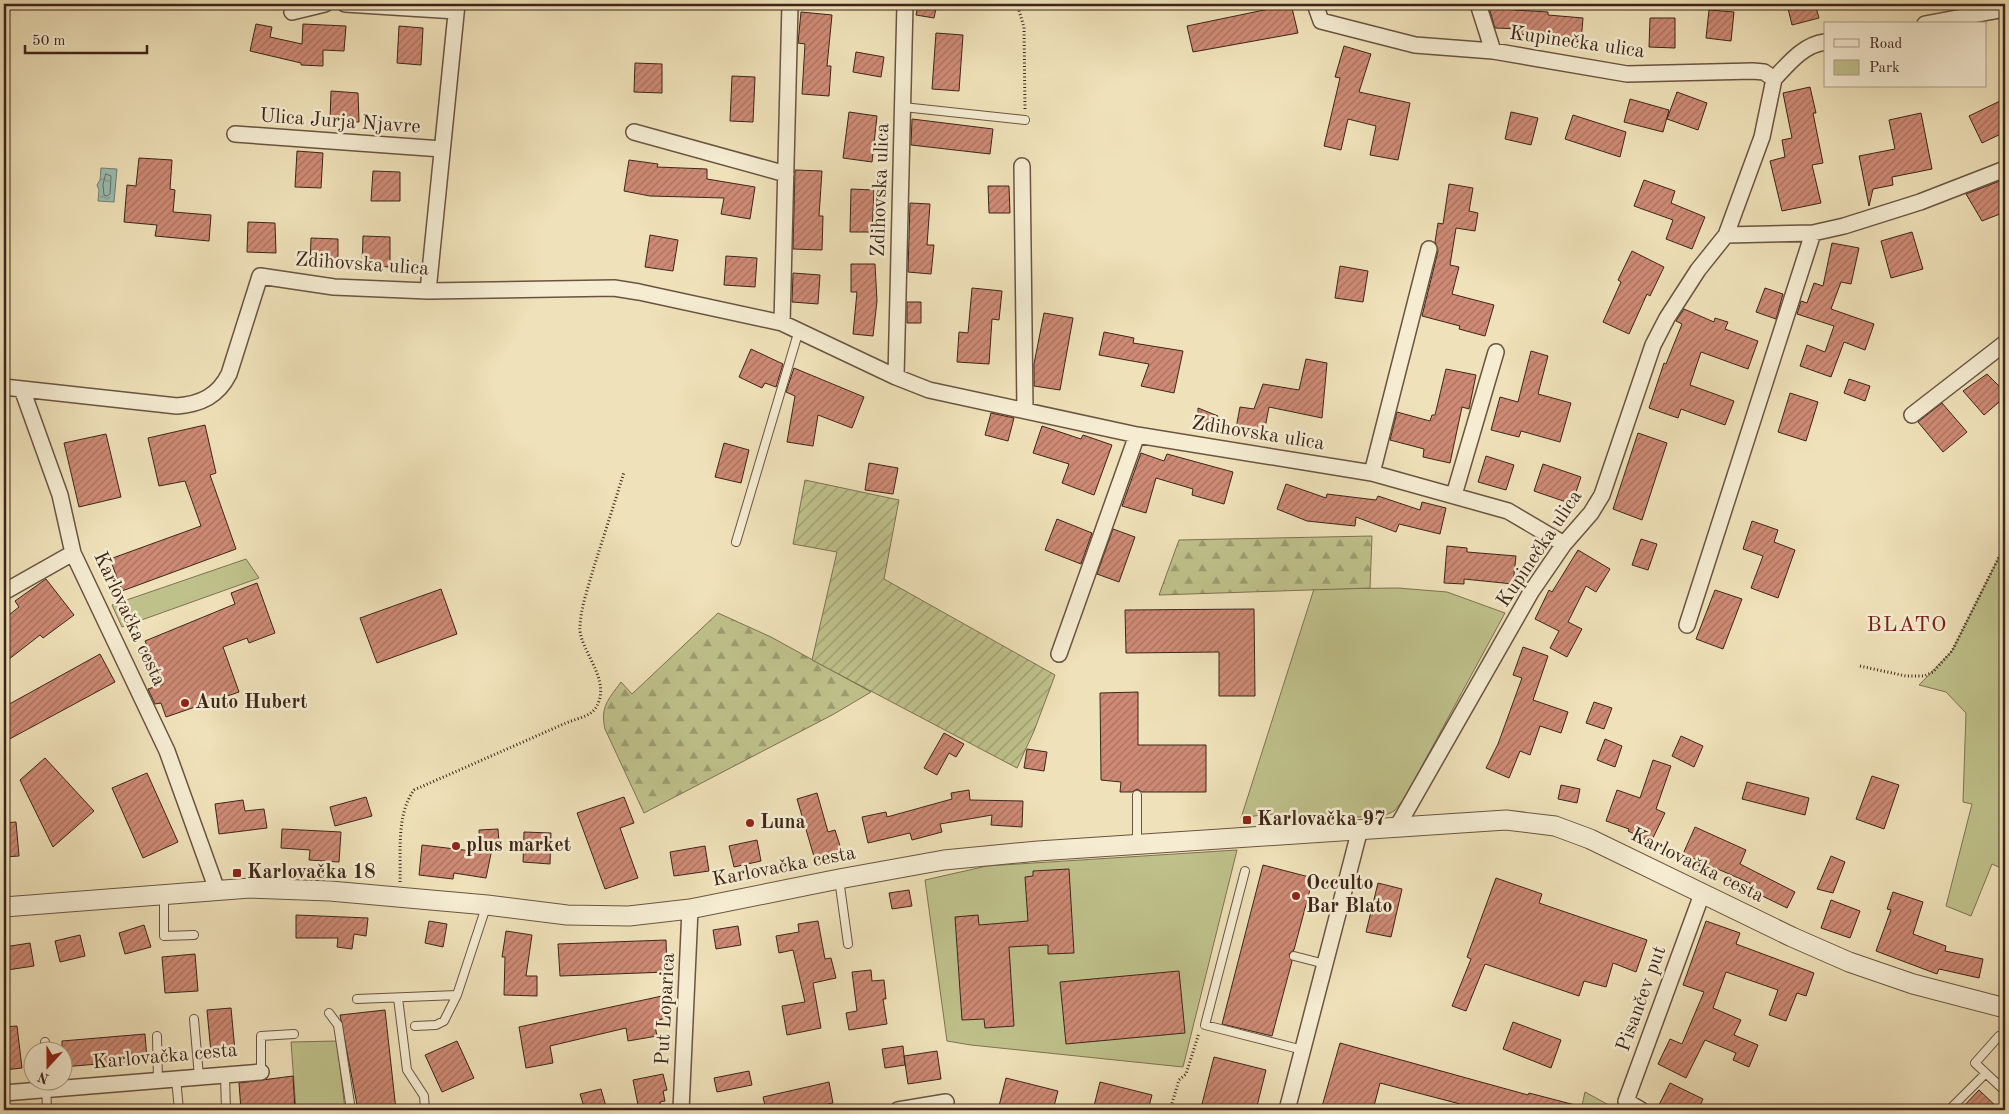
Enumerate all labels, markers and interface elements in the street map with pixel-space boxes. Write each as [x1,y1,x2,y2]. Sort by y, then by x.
scale bar [25,22,148,54]
legend [1824,22,1986,88]
street label: Kupinečka ulica [1508,24,1646,62]
text: 50 m [32,34,66,49]
text: Road [1869,37,1903,52]
text: Park [1869,61,1900,76]
street label: Ulica Jurja Njavre [259,106,421,138]
street label: Zdihovska ulica [869,123,893,257]
street label: Zdihovska ulica [294,250,430,280]
street label: Zdihovska ulica [1190,414,1326,454]
street label: Kupinečka ulica [1494,487,1586,611]
street label: Karlovačka cesta [89,549,169,689]
district label: BLATO [1867,614,1947,636]
place label: Auto Hubert [195,693,307,713]
marker: Auto Hubert [179,697,191,709]
place label: Karlovačka 97 [1257,810,1386,830]
place label: Luna [760,813,806,833]
marker: Karlovačka 97 [1241,814,1253,826]
marker: Luna [744,817,756,829]
street label: Karlovačka cesta [1627,825,1767,907]
place label: plus market [466,836,571,856]
marker: plus market [450,840,462,852]
street label: Karlovačka cesta [711,843,857,891]
place label: Karlovačka 18 [247,863,376,883]
marker: Karlovačka 18 [231,867,243,879]
place label: Occulto Bar Blato [1306,874,1393,917]
marker: Occulto Bar Blato [1290,890,1302,902]
street label: Pisančev put [1614,944,1670,1054]
street label: Put Loparica [653,952,679,1066]
street label: Karlovačka cesta [92,1041,239,1073]
north arrow [22,1042,72,1092]
text: N [36,1069,51,1086]

